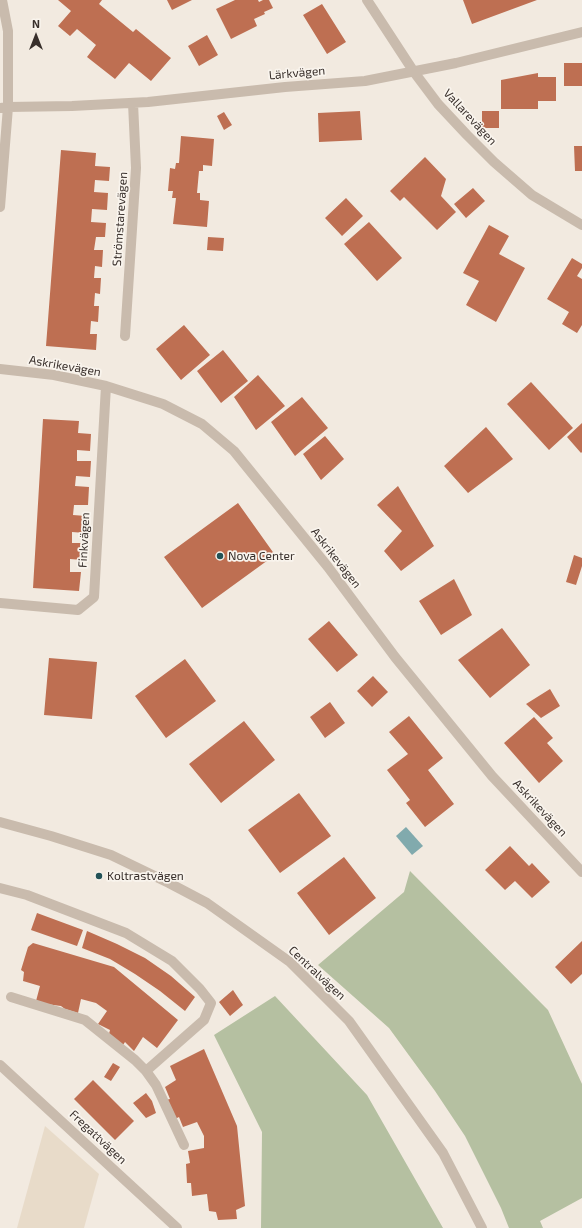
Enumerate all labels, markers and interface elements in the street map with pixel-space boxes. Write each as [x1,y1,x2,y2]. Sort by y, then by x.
north arrow [16,16,56,56]
text: N [32,17,40,30]
street label: Lärkvägen [268,63,326,83]
street label: Vallarevägen [440,86,500,148]
street label: Strömstarevägen [110,171,130,267]
street label: Askrikevägen [28,353,102,379]
street label: Finkvägen [75,512,93,568]
street label: Askrikevägen [308,525,364,591]
place label: Nova Center [228,549,295,563]
marker: Nova Center [215,551,225,561]
street label: Askrikevägen [510,776,570,840]
place label: Koltrastvägen [107,869,184,883]
marker: Koltrastvägen [94,871,104,881]
street label: Centralvägen [286,943,348,1003]
street label: Fregattvägen [67,1107,129,1167]

